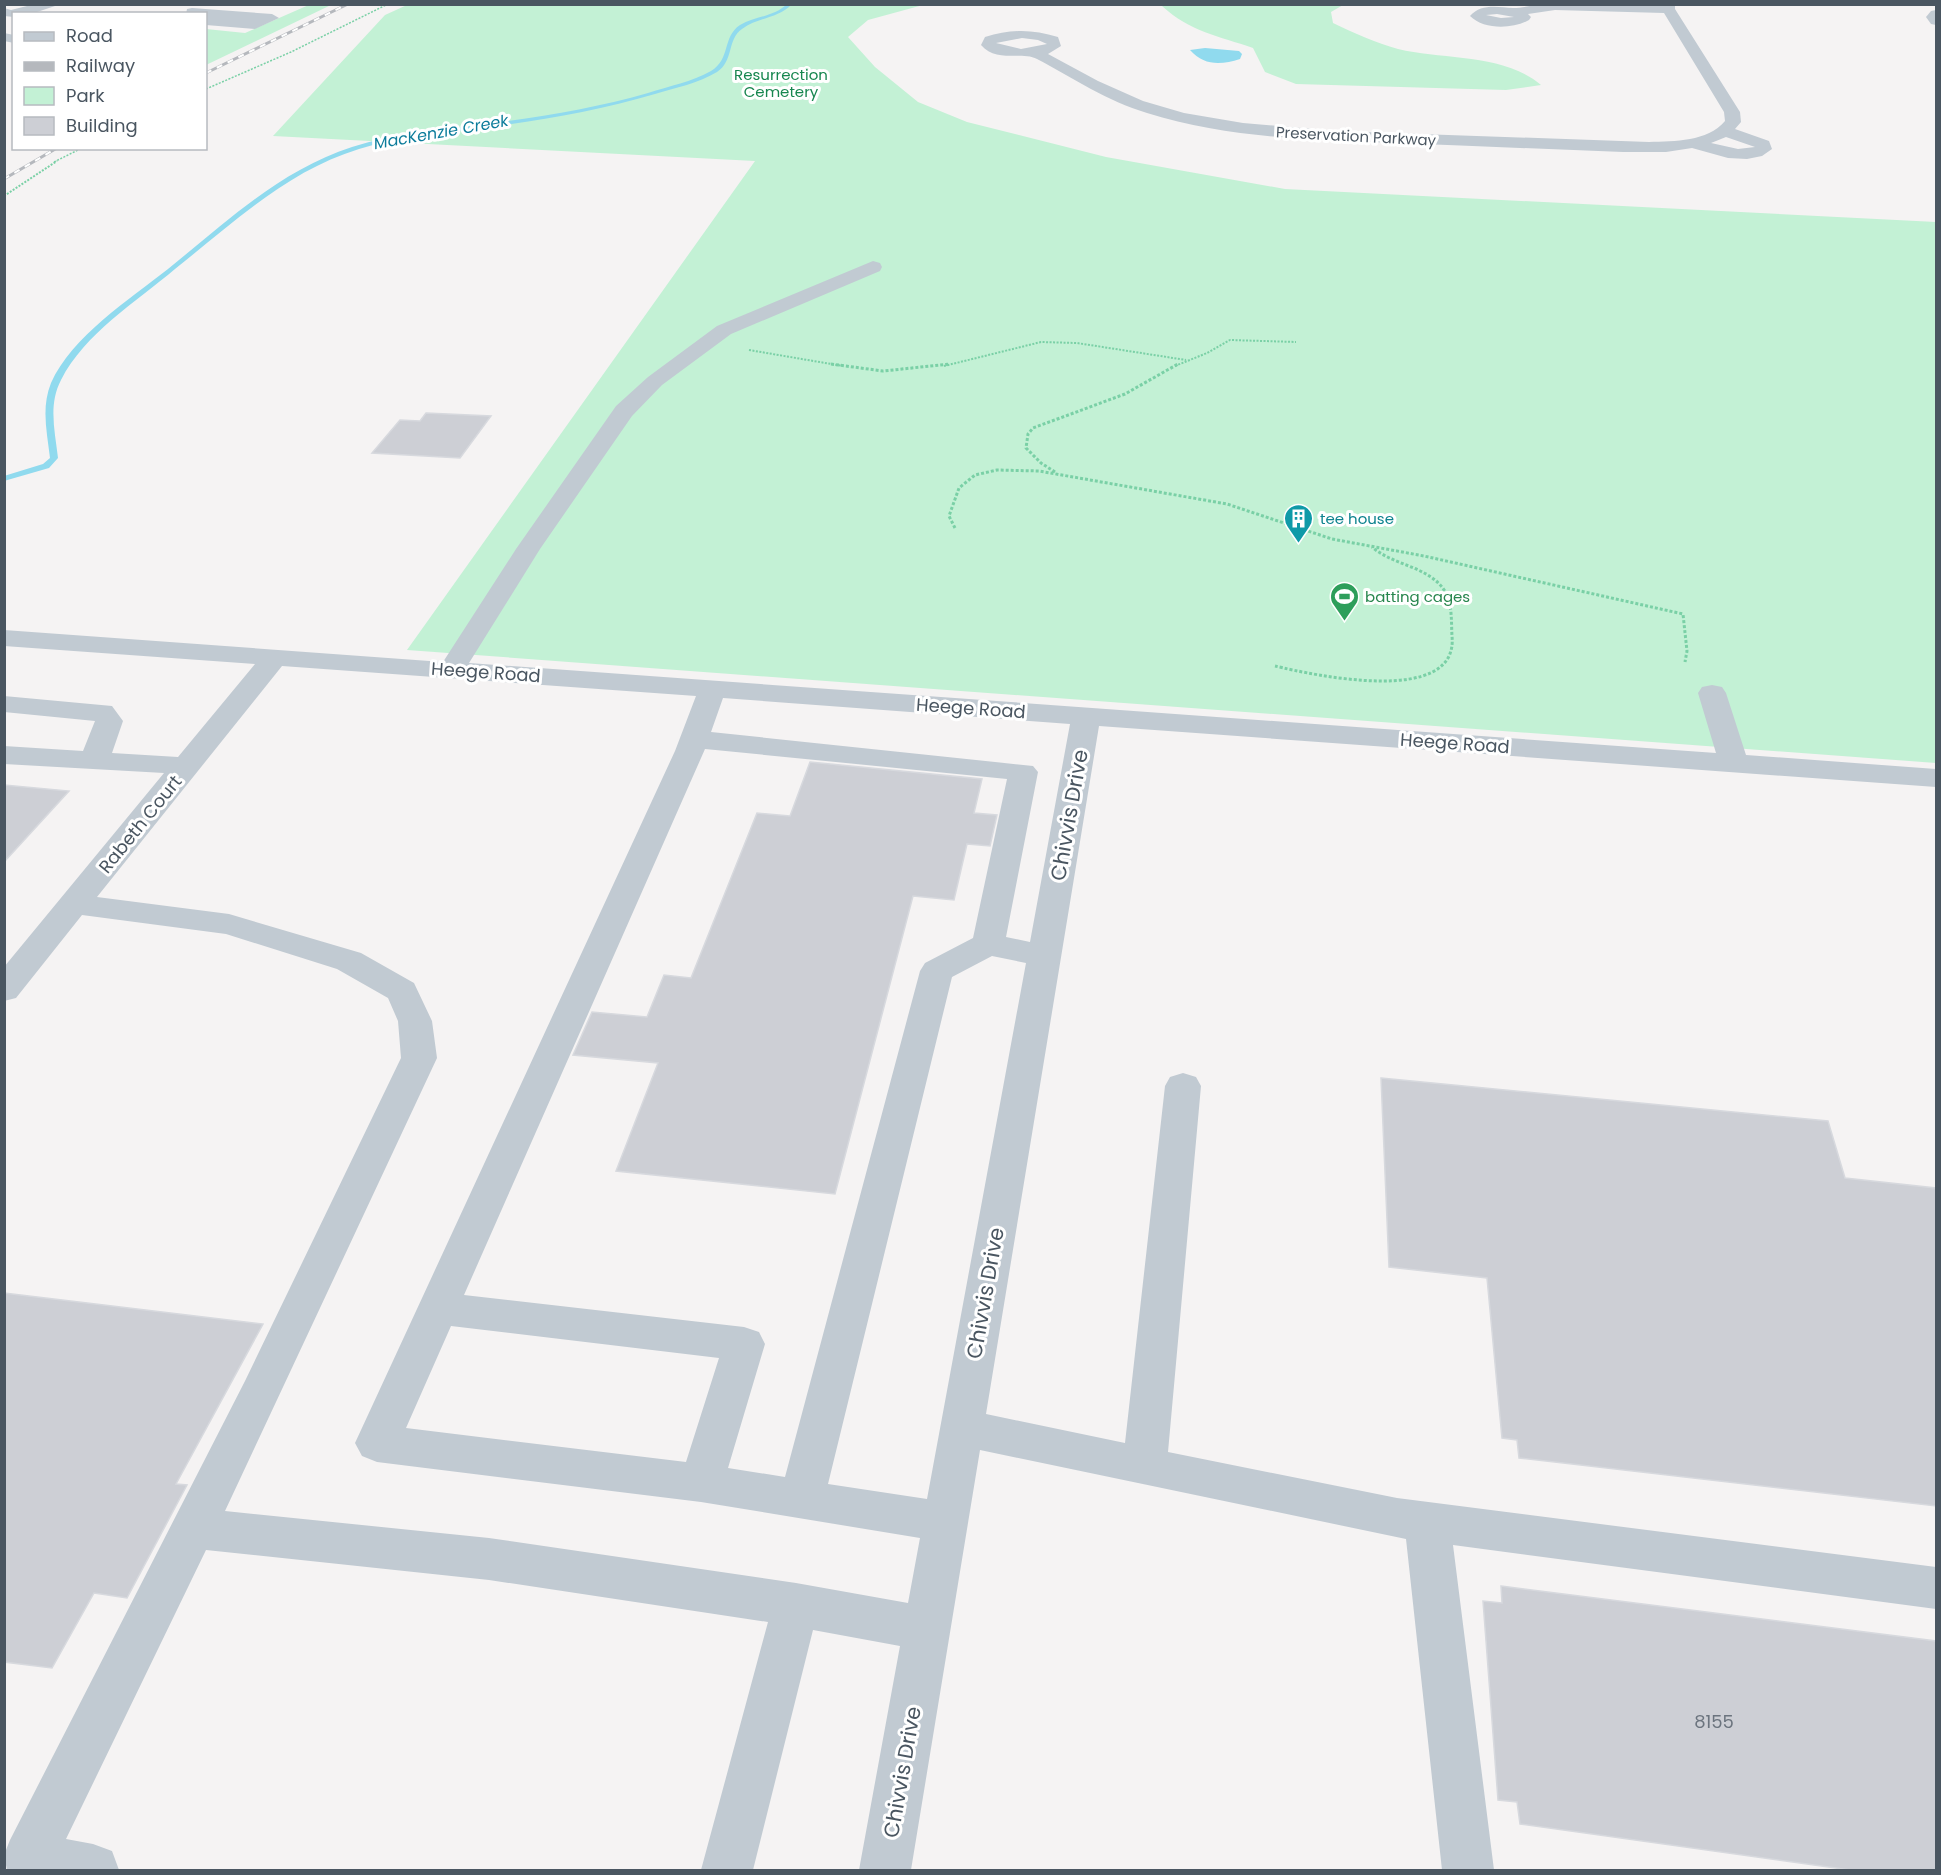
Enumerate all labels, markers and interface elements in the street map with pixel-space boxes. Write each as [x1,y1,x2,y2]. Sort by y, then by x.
legend [12,12,207,150]
text: Road [66,23,113,48]
text: Railway [66,53,135,78]
park label: Resurrection Cemetery [734,64,828,102]
text: Park [66,83,105,108]
water label: MacKenzie Creek [372,109,511,155]
text: Building [66,113,138,138]
street label: Preservation Parkway [1275,121,1437,151]
building icon: tee house [1283,502,1315,544]
place label: tee house [1320,508,1394,529]
sports icon: batting cages [1328,580,1360,622]
place label: batting cages [1365,586,1470,607]
street label: Heege Road [430,656,542,688]
street label: Heege Road [915,692,1027,724]
street label: Heege Road [1399,727,1511,759]
street label: Chivvis Drive [1043,747,1095,883]
street label: Rabeth Court [93,770,187,878]
street label: Chivvis Drive [959,1225,1011,1361]
street label: Chivvis Drive [876,1704,928,1840]
house number: 8155 [1694,1709,1734,1734]

